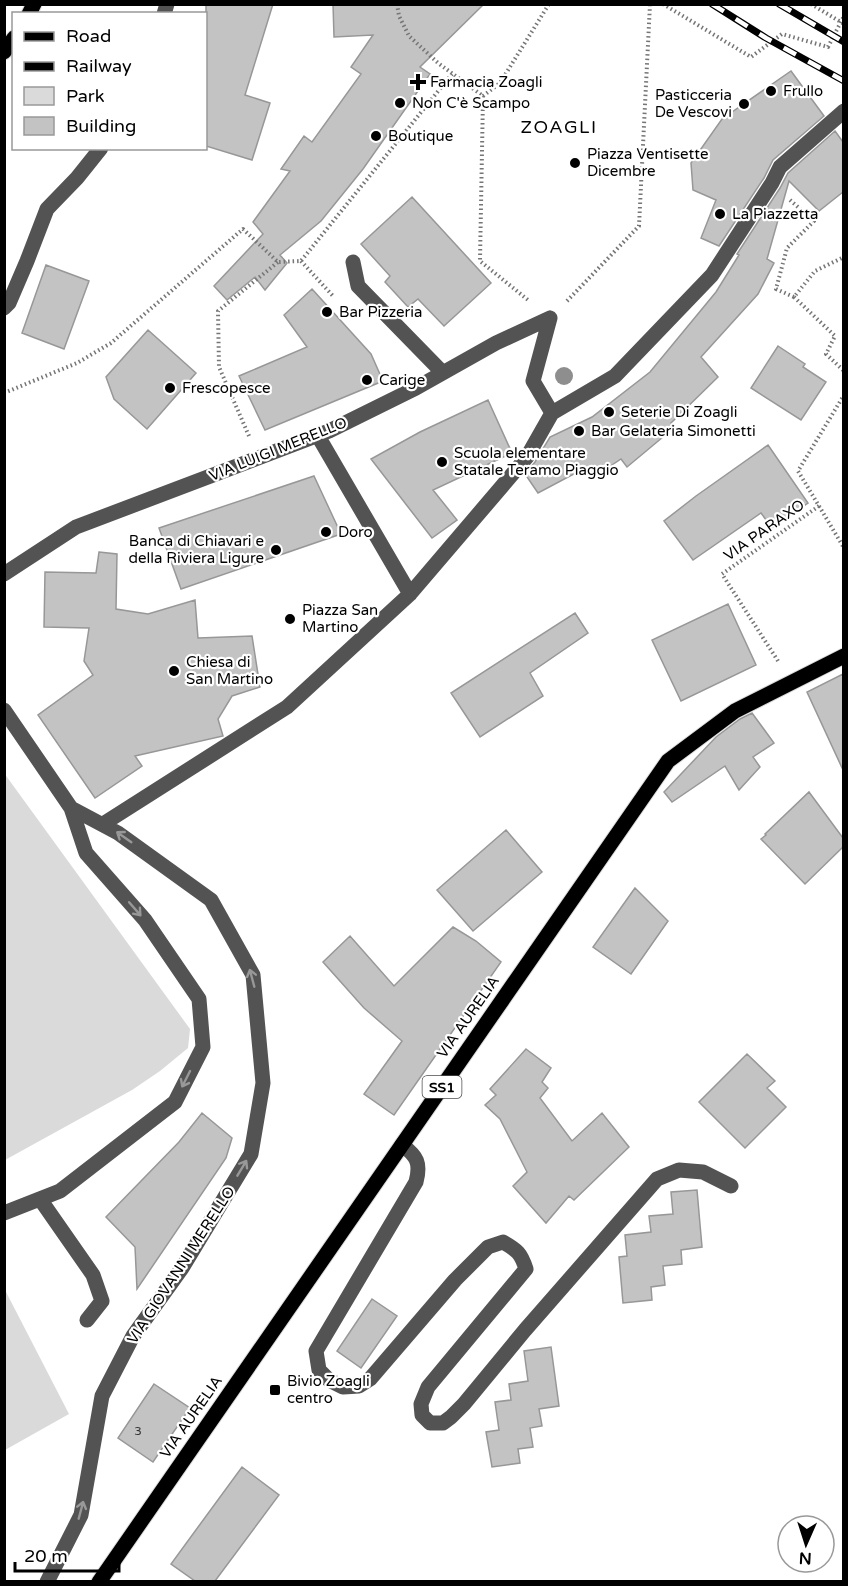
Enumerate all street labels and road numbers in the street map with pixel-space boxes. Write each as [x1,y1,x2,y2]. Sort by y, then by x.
street label: VIA LUIGI MERELLO [206,413,350,485]
street label: VIA PARAXO [720,496,808,564]
street label: VIA AURELIA [433,972,503,1062]
road number: SS1 [422,1076,462,1098]
street label: VIA GIOVANNI MERELLO [123,1183,239,1347]
street label: VIA AURELIA [156,1372,226,1462]

